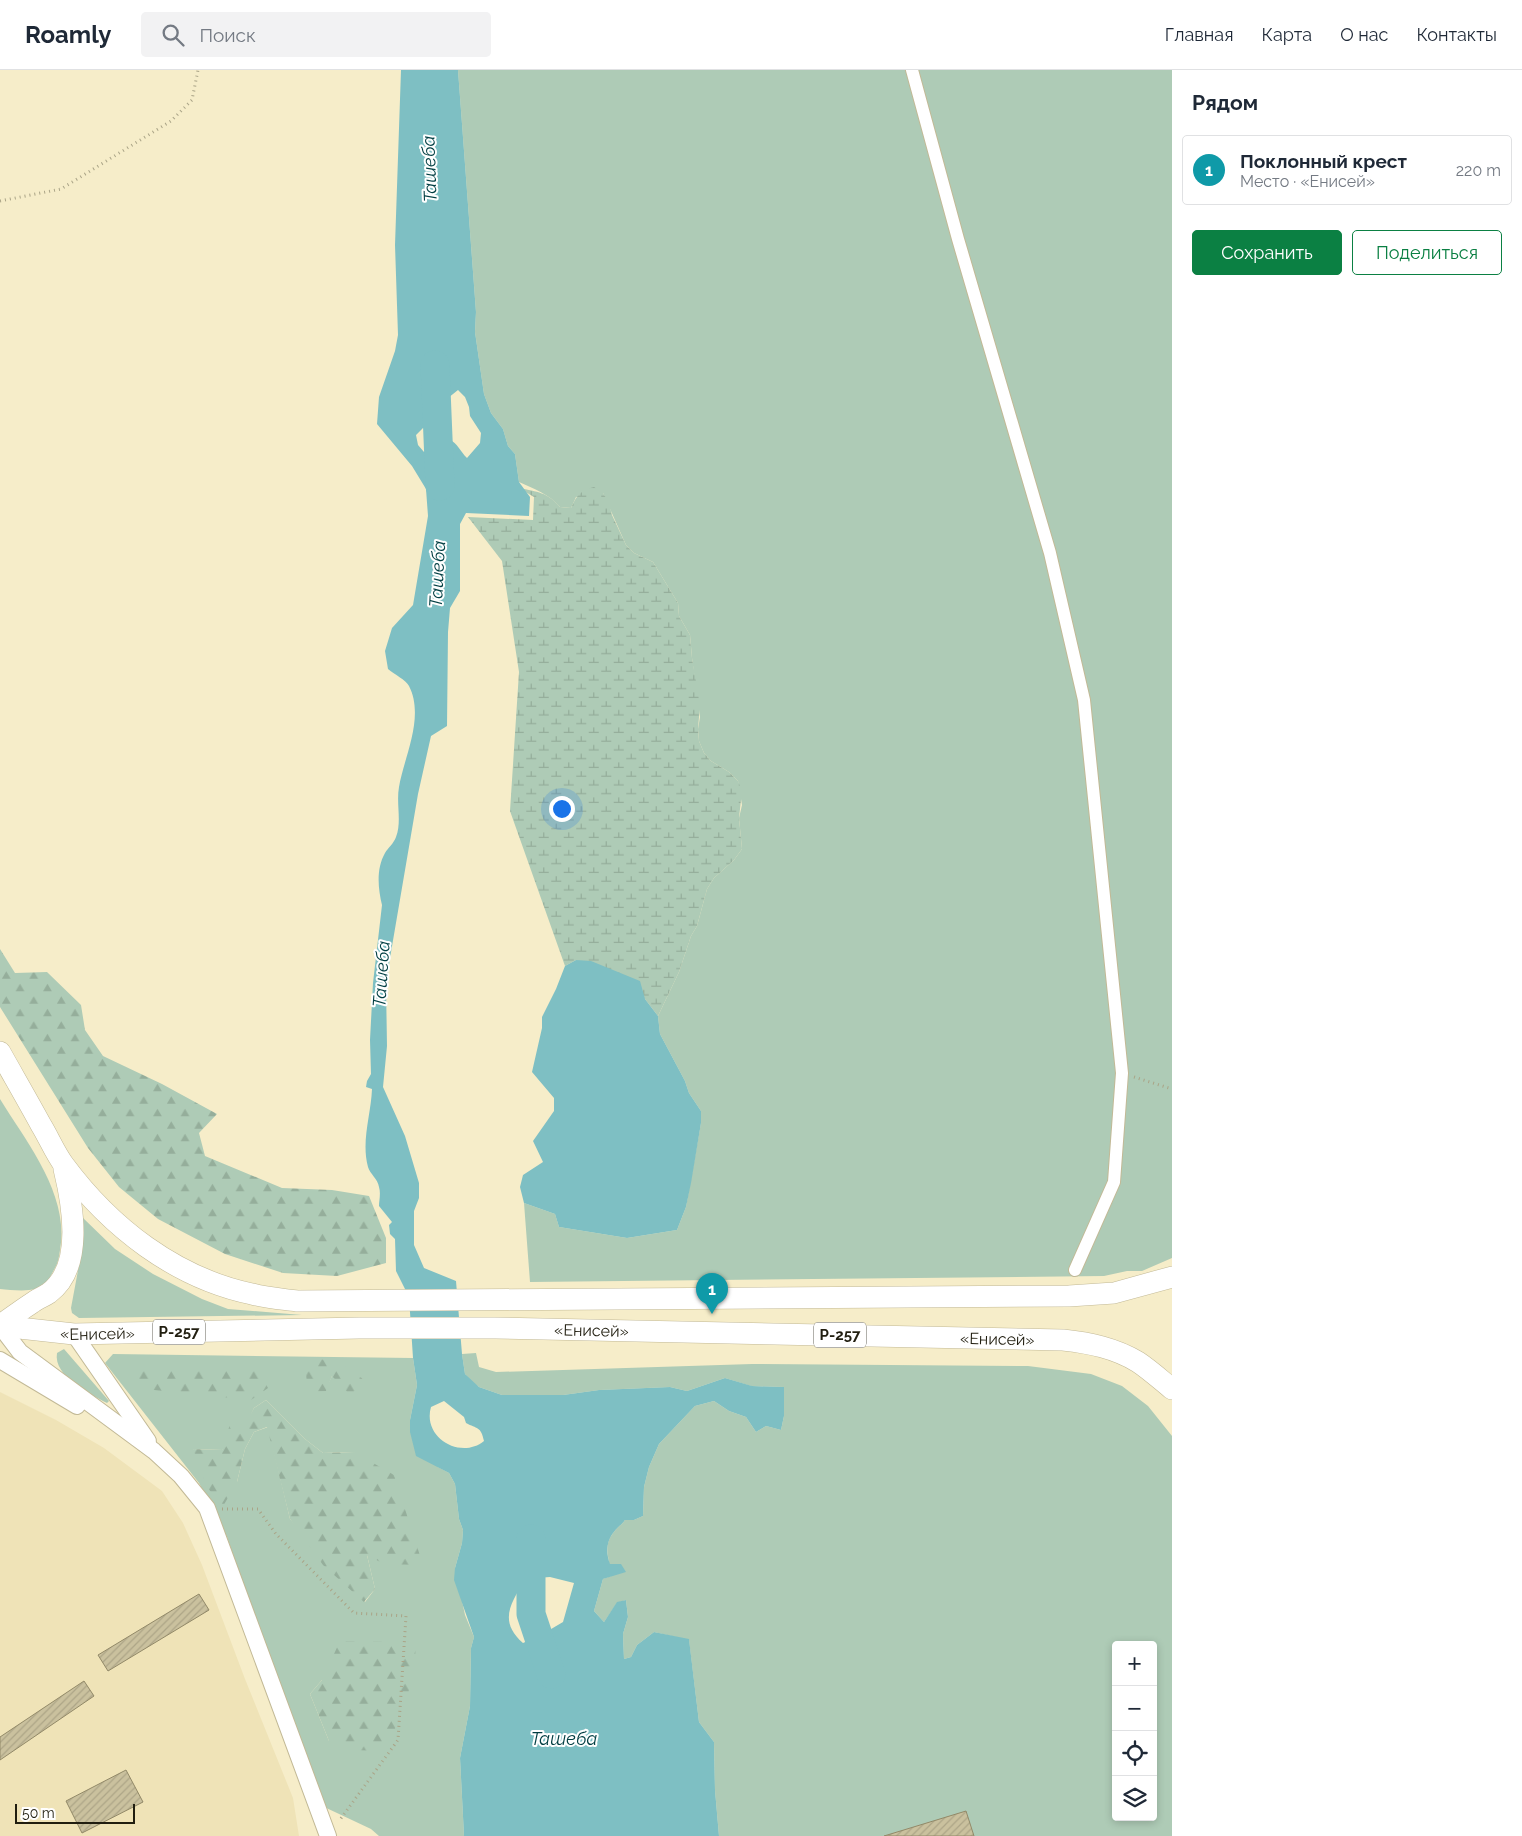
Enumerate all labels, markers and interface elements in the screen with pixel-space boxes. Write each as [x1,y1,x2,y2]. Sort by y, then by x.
search box [141,12,491,57]
text: Roamly [25,20,111,49]
icon: search [159,21,187,49]
text: Поиск [199,24,256,46]
text: Главная [1165,24,1233,45]
text: Карта [1261,24,1312,45]
text: О нас [1340,24,1388,45]
text: Контакты [1416,24,1497,45]
text: Рядом [1192,90,1258,115]
water label: Ташеба [417,135,441,203]
text: Поклонный крест [1240,150,1407,172]
text: 1 [1205,161,1213,180]
text: 220 m [1456,161,1501,180]
text: Место · «Енисей» [1240,172,1375,191]
button: Сохранить [1192,230,1342,275]
button: Поделиться [1352,230,1502,275]
water label: Ташеба [425,540,449,608]
your location [549,796,575,822]
water label: Ташеба [368,940,394,1008]
pin: 1 [696,1273,728,1314]
road number: Р-257 [153,1320,205,1344]
street label: «Енисей» [554,1320,629,1340]
road number: Р-257 [814,1322,866,1348]
street label: «Енисей» [59,1323,135,1344]
street label: «Енисей» [960,1328,1035,1349]
map controls [1112,1641,1157,1821]
button: + [1112,1641,1157,1686]
button: − [1112,1686,1157,1731]
water label: Ташеба [531,1728,598,1749]
button: locate [1112,1731,1157,1776]
button: layers [1112,1776,1157,1821]
scale bar [15,1801,135,1824]
text: 50 m [22,1805,55,1821]

